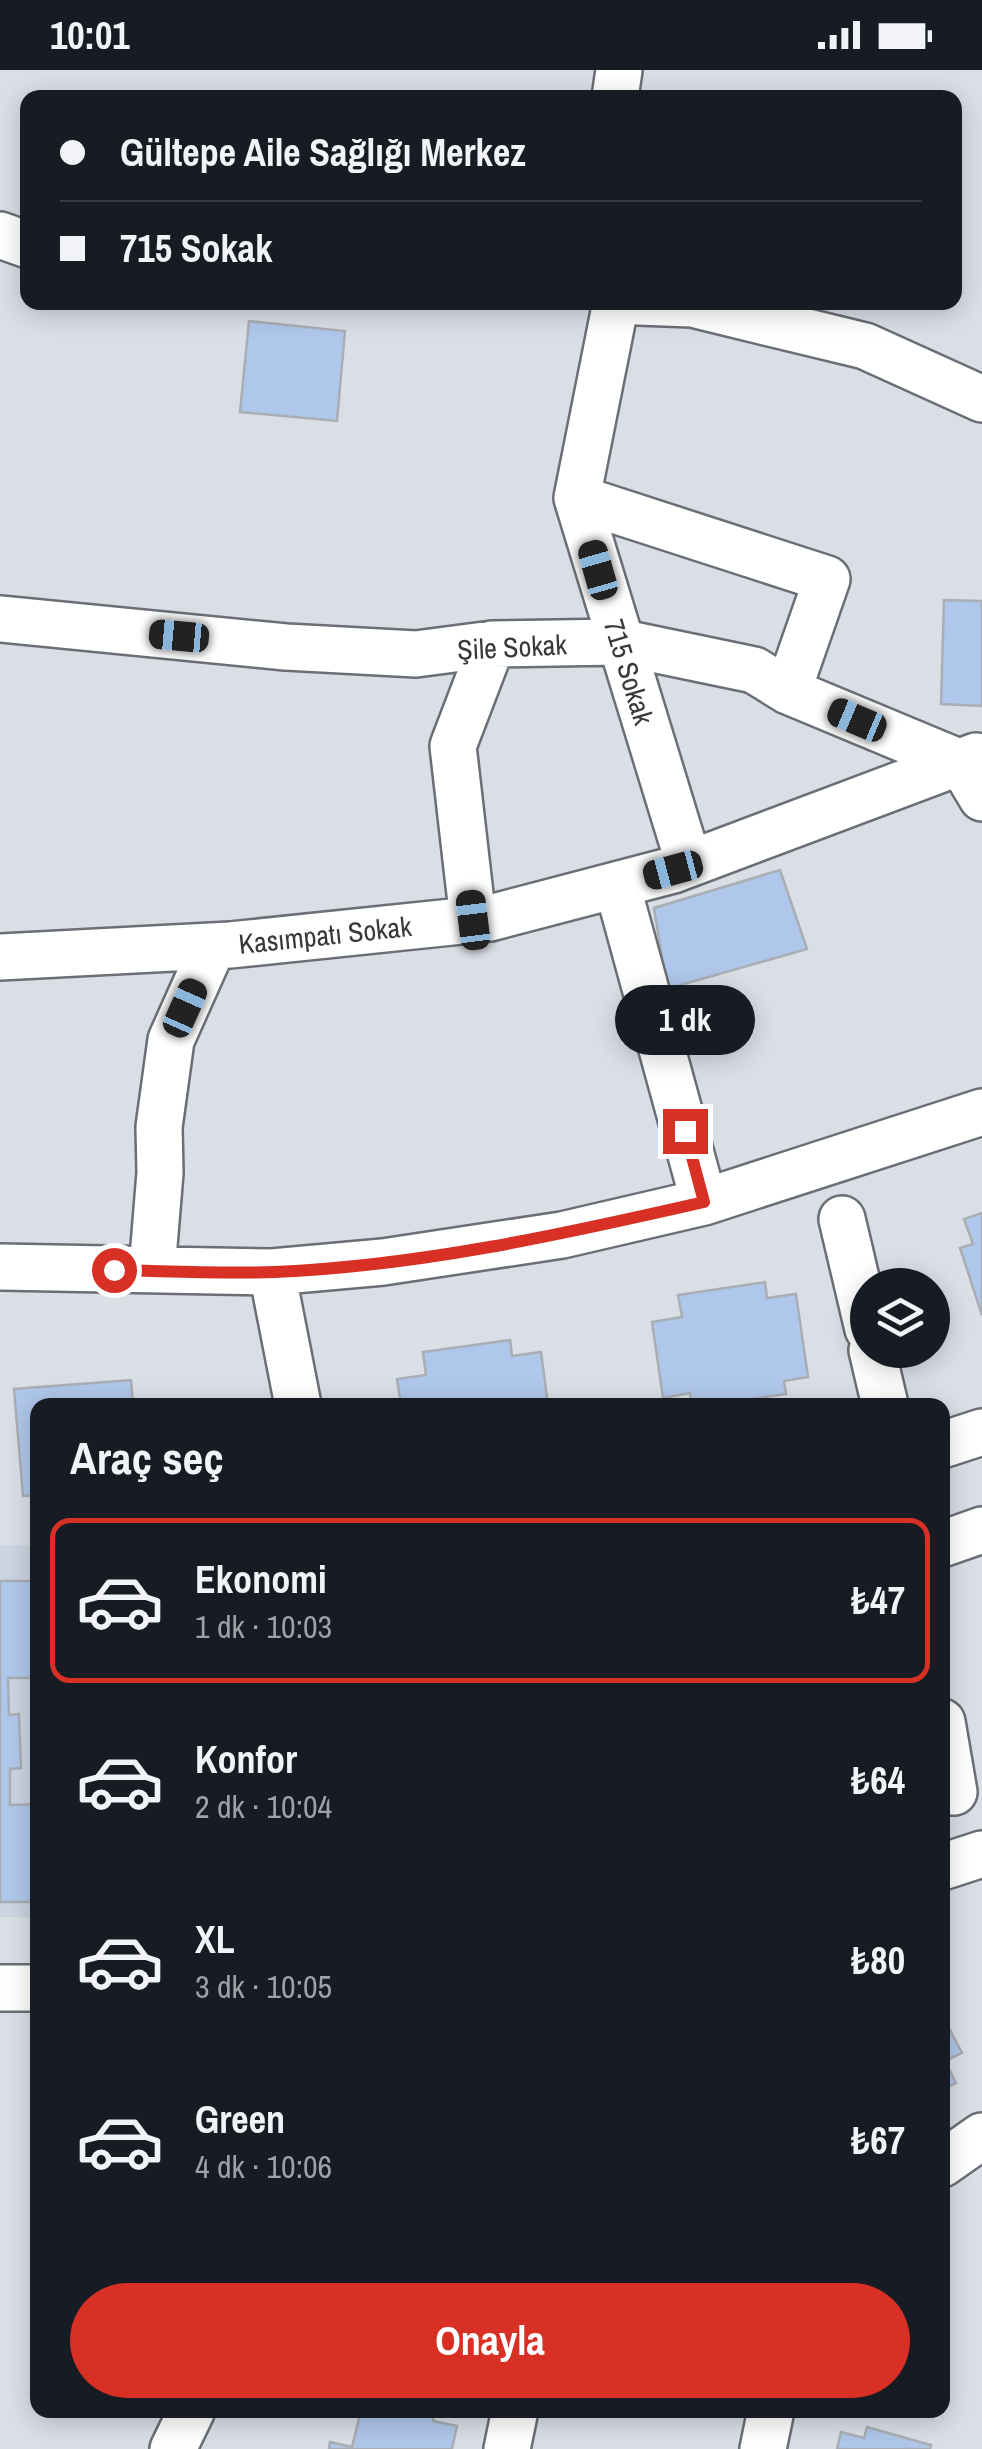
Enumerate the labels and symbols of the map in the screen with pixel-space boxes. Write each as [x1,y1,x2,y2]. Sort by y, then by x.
car [575,537,621,603]
street label: 715 Sokak [595,615,663,730]
car [148,618,210,654]
street label: Şile Sokak [456,625,568,669]
car [824,694,890,746]
car [640,848,706,892]
car [454,888,492,952]
street label: Kasımpatı Sokak [237,907,414,963]
car [159,974,211,1042]
callout: 1 dk [615,986,755,1056]
route end [663,1109,708,1154]
route start [92,1248,137,1293]

